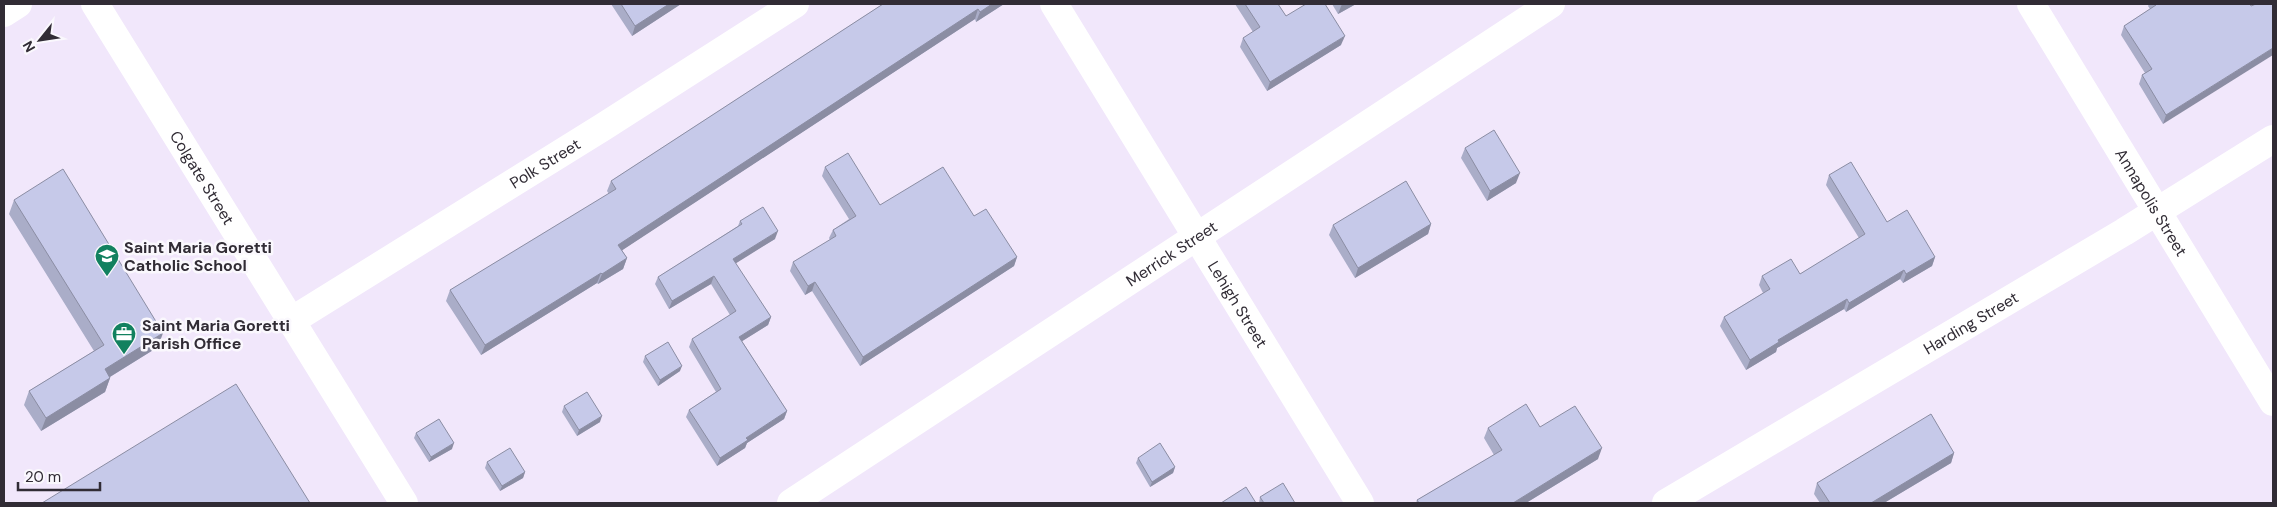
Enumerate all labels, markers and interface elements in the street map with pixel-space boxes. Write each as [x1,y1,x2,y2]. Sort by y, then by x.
north arrow [15,15,65,65]
text: N [18,38,39,55]
street label: Colgate Street [165,127,239,228]
street label: Polk Street [506,133,584,193]
street label: Annapolis Street [2111,144,2192,260]
street label: Merrick Street [1122,216,1221,291]
place label: Saint Maria Goretti Catholic School [124,237,272,276]
school or university icon: Saint Maria Goretti Catholic School [94,243,120,277]
street label: Lehigh Street [1203,257,1273,351]
street label: Harding Street [1919,286,2022,359]
place label: Saint Maria Goretti Parish Office [142,315,290,354]
office icon: Saint Maria Goretti Parish Office [111,321,137,355]
scale bar [18,460,100,492]
text: 20 m [25,467,61,487]

